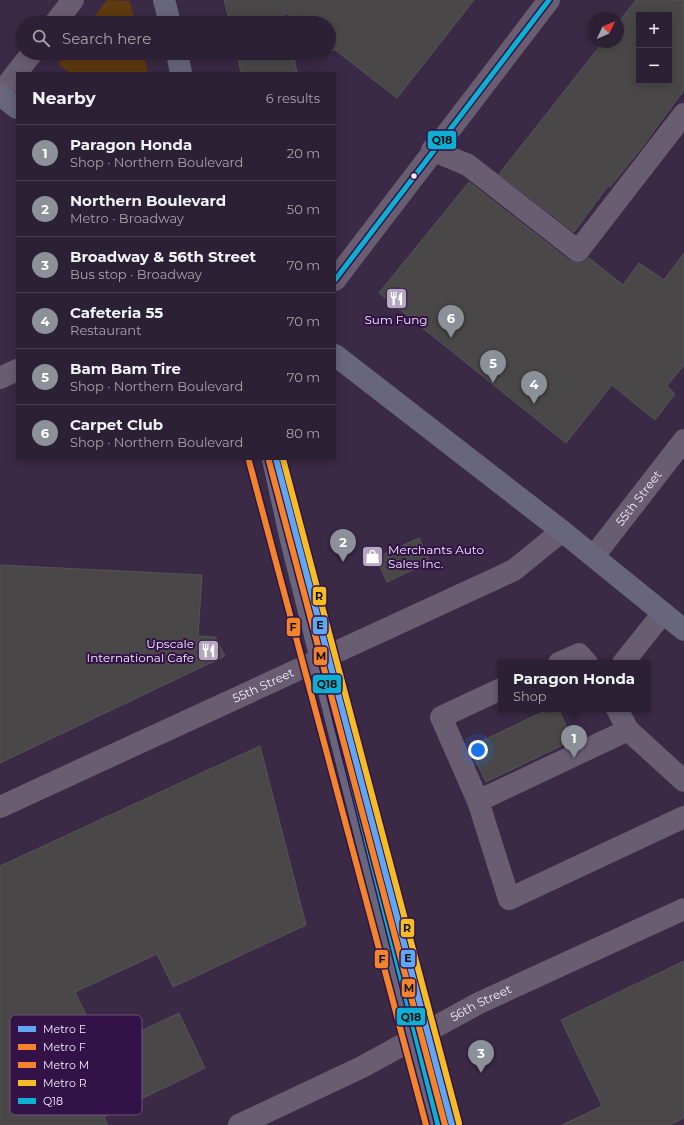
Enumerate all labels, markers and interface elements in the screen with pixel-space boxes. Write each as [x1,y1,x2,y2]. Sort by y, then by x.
north arrow [588,12,624,48]
map controls [636,12,672,84]
button: + [636,12,672,48]
search box [16,16,336,60]
icon: search [30,27,52,49]
text: Search here [62,29,151,48]
button: − [636,48,672,84]
text: Nearby [32,88,96,108]
text: 6 results [266,90,320,106]
line badge: Q18 [427,130,457,150]
text: Q18 [432,133,452,147]
text: Paragon Honda [70,135,192,154]
text: 1 [42,145,48,161]
text: 20 m [287,145,320,161]
text: Shop · Northern Boulevard [70,154,243,170]
unlabelled marker [409,171,419,181]
text: Northern Boulevard [70,191,226,210]
text: 2 [41,201,49,217]
text: 50 m [287,201,320,217]
text: Metro · Broadway [70,210,184,226]
text: Broadway & 56th Street [70,247,256,266]
text: 3 [41,257,49,273]
text: 70 m [287,257,320,273]
text: Bus stop · Broadway [70,266,202,282]
restaurant icon: Sum Fung [383,286,409,312]
text: Cafeteria 55 [70,303,163,322]
pin: 6 [438,305,464,338]
place label: Sum Fung [364,312,428,327]
text: 4 [41,313,49,329]
text: 70 m [287,313,320,329]
text: Restaurant [70,322,141,338]
pin: 5 [480,350,506,383]
text: Bam Bam Tire [70,359,181,378]
text: 5 [41,369,49,385]
text: 70 m [287,369,320,385]
pin: 4 [521,371,547,404]
text: Shop · Northern Boulevard [70,378,243,394]
text: Carpet Club [70,415,163,434]
text: 6 [41,425,49,441]
text: 80 m [286,425,320,441]
text: Shop · Northern Boulevard [70,434,243,450]
street label: 55th Street [612,467,665,529]
pin: 2 [330,529,356,562]
place label: Merchants Auto Sales Inc. [388,542,484,571]
shop icon: Merchants Auto Sales Inc. [359,544,385,570]
line badge: R [312,586,327,606]
text: R [315,589,323,603]
line badge: E [312,616,328,635]
line badge: F [286,617,301,637]
text: E [316,618,324,632]
text: F [289,620,297,634]
place label: Upscale International Cafe [87,636,194,665]
restaurant icon: Upscale International Cafe [196,638,222,664]
line badge: M [313,646,328,666]
text: M [316,649,326,663]
popup [498,660,650,712]
street label: 55th Street [230,665,296,706]
text: Paragon Honda [513,669,635,688]
line badge: Q18 [312,674,342,694]
text: Q18 [317,677,337,691]
text: Shop [513,688,547,704]
pin: 1 [561,725,587,758]
your location [468,740,488,760]
line badge: R [400,918,415,938]
text: R [403,921,411,935]
line badge: F [374,949,389,969]
line badge: E [400,949,416,968]
text: E [404,951,412,965]
text: F [378,952,386,966]
line badge: M [401,978,416,998]
text: M [404,981,414,995]
street label: 56th Street [447,981,514,1024]
line badge: Q18 [396,1007,426,1026]
text: Q18 [401,1010,421,1024]
legend [10,1015,142,1115]
text: Metro E [43,1022,86,1036]
text: Metro F [43,1040,86,1054]
pin: 3 [468,1040,494,1073]
text: Metro M [43,1058,89,1072]
text: Metro R [43,1076,87,1090]
text: Q18 [43,1094,63,1108]

